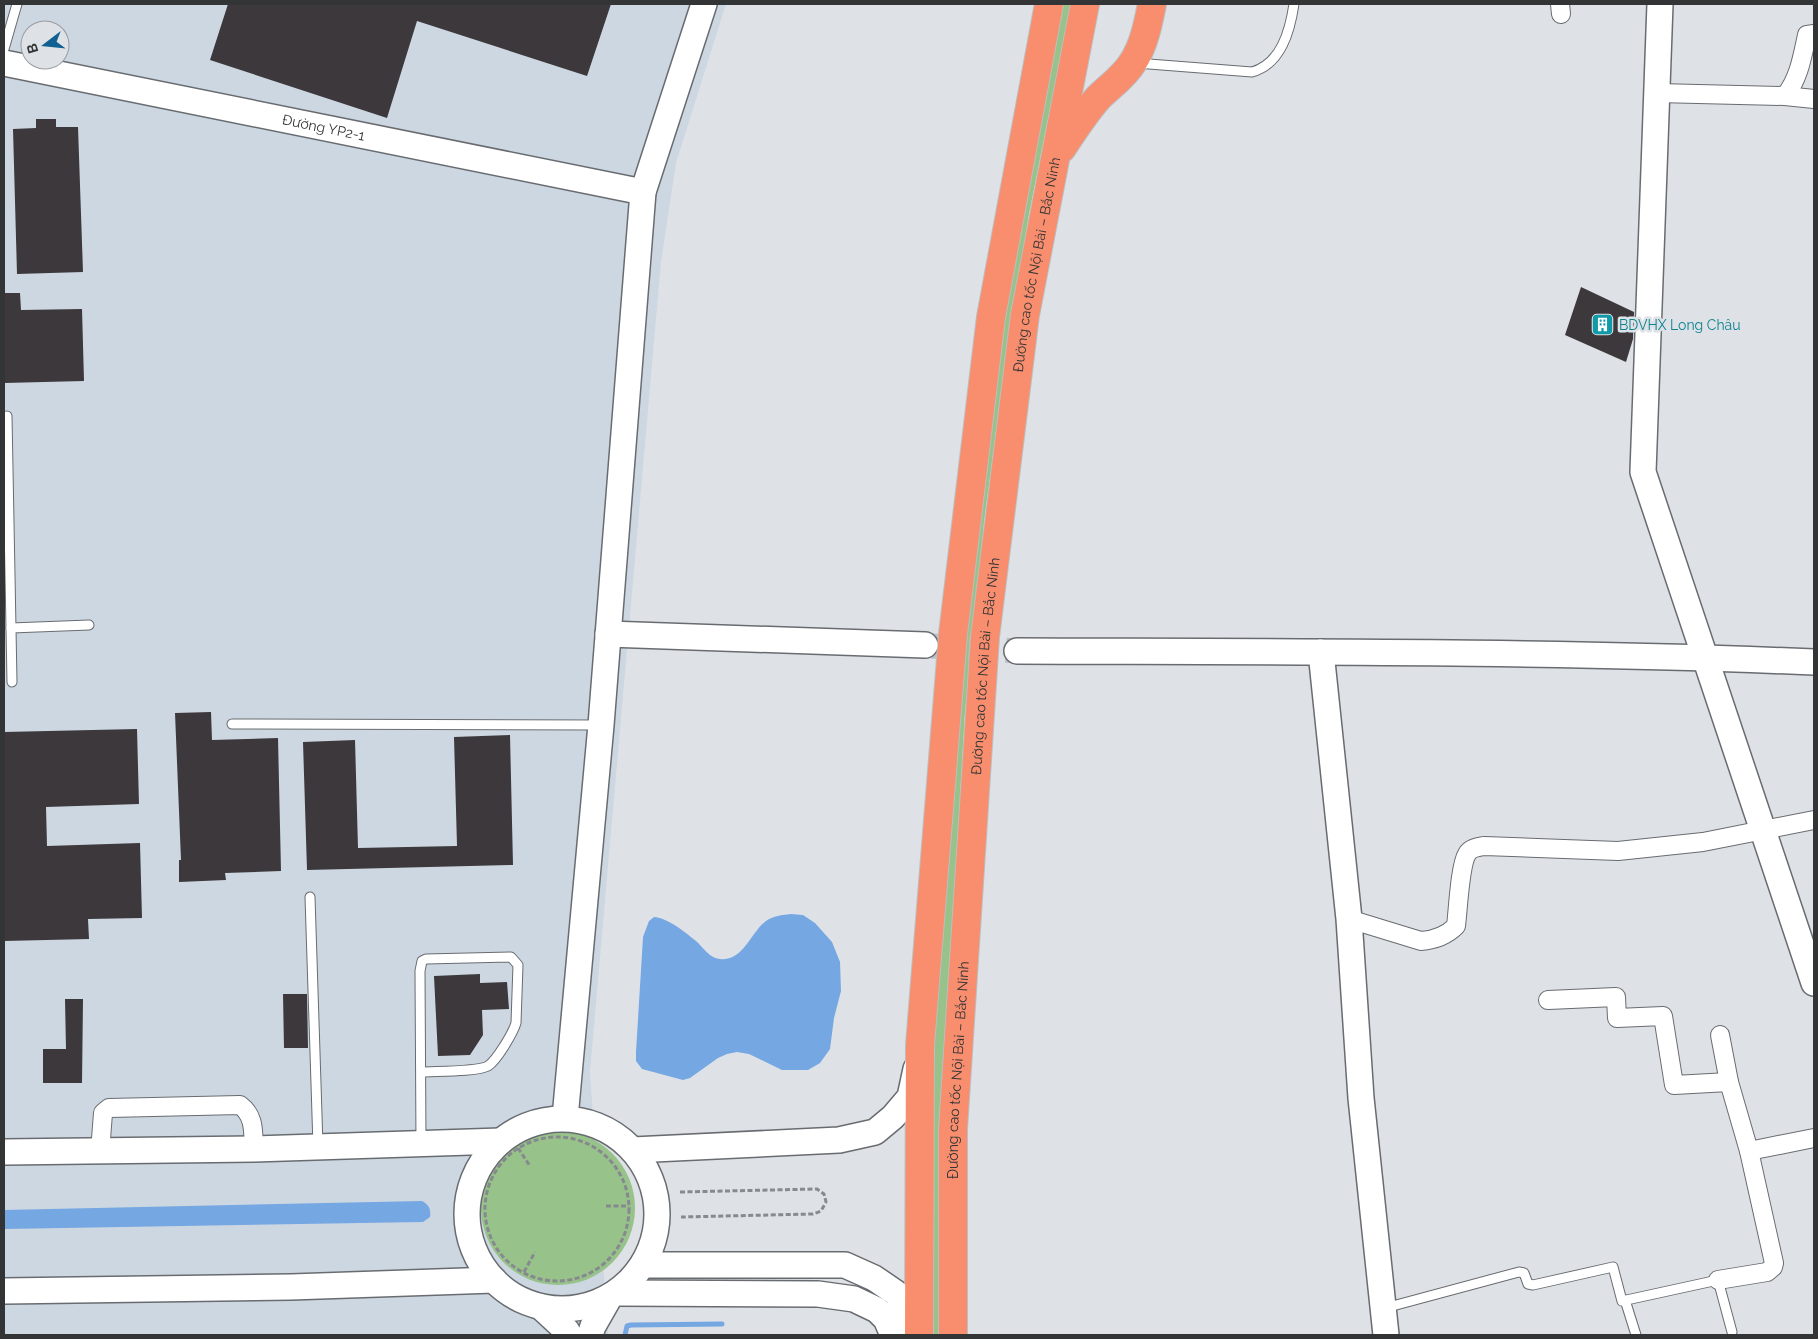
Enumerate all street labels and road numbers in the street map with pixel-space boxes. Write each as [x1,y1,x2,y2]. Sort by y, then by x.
street label: Đường YP2-1 [281,111,366,144]
street label: Đường cao tốc Nội Bài – Bắc Ninh [1010,156,1063,373]
street label: Đường cao tốc Nội Bài – Bắc Ninh [968,557,1003,775]
street label: Đường cao tốc Nội Bài – Bắc Ninh [945,961,972,1179]

